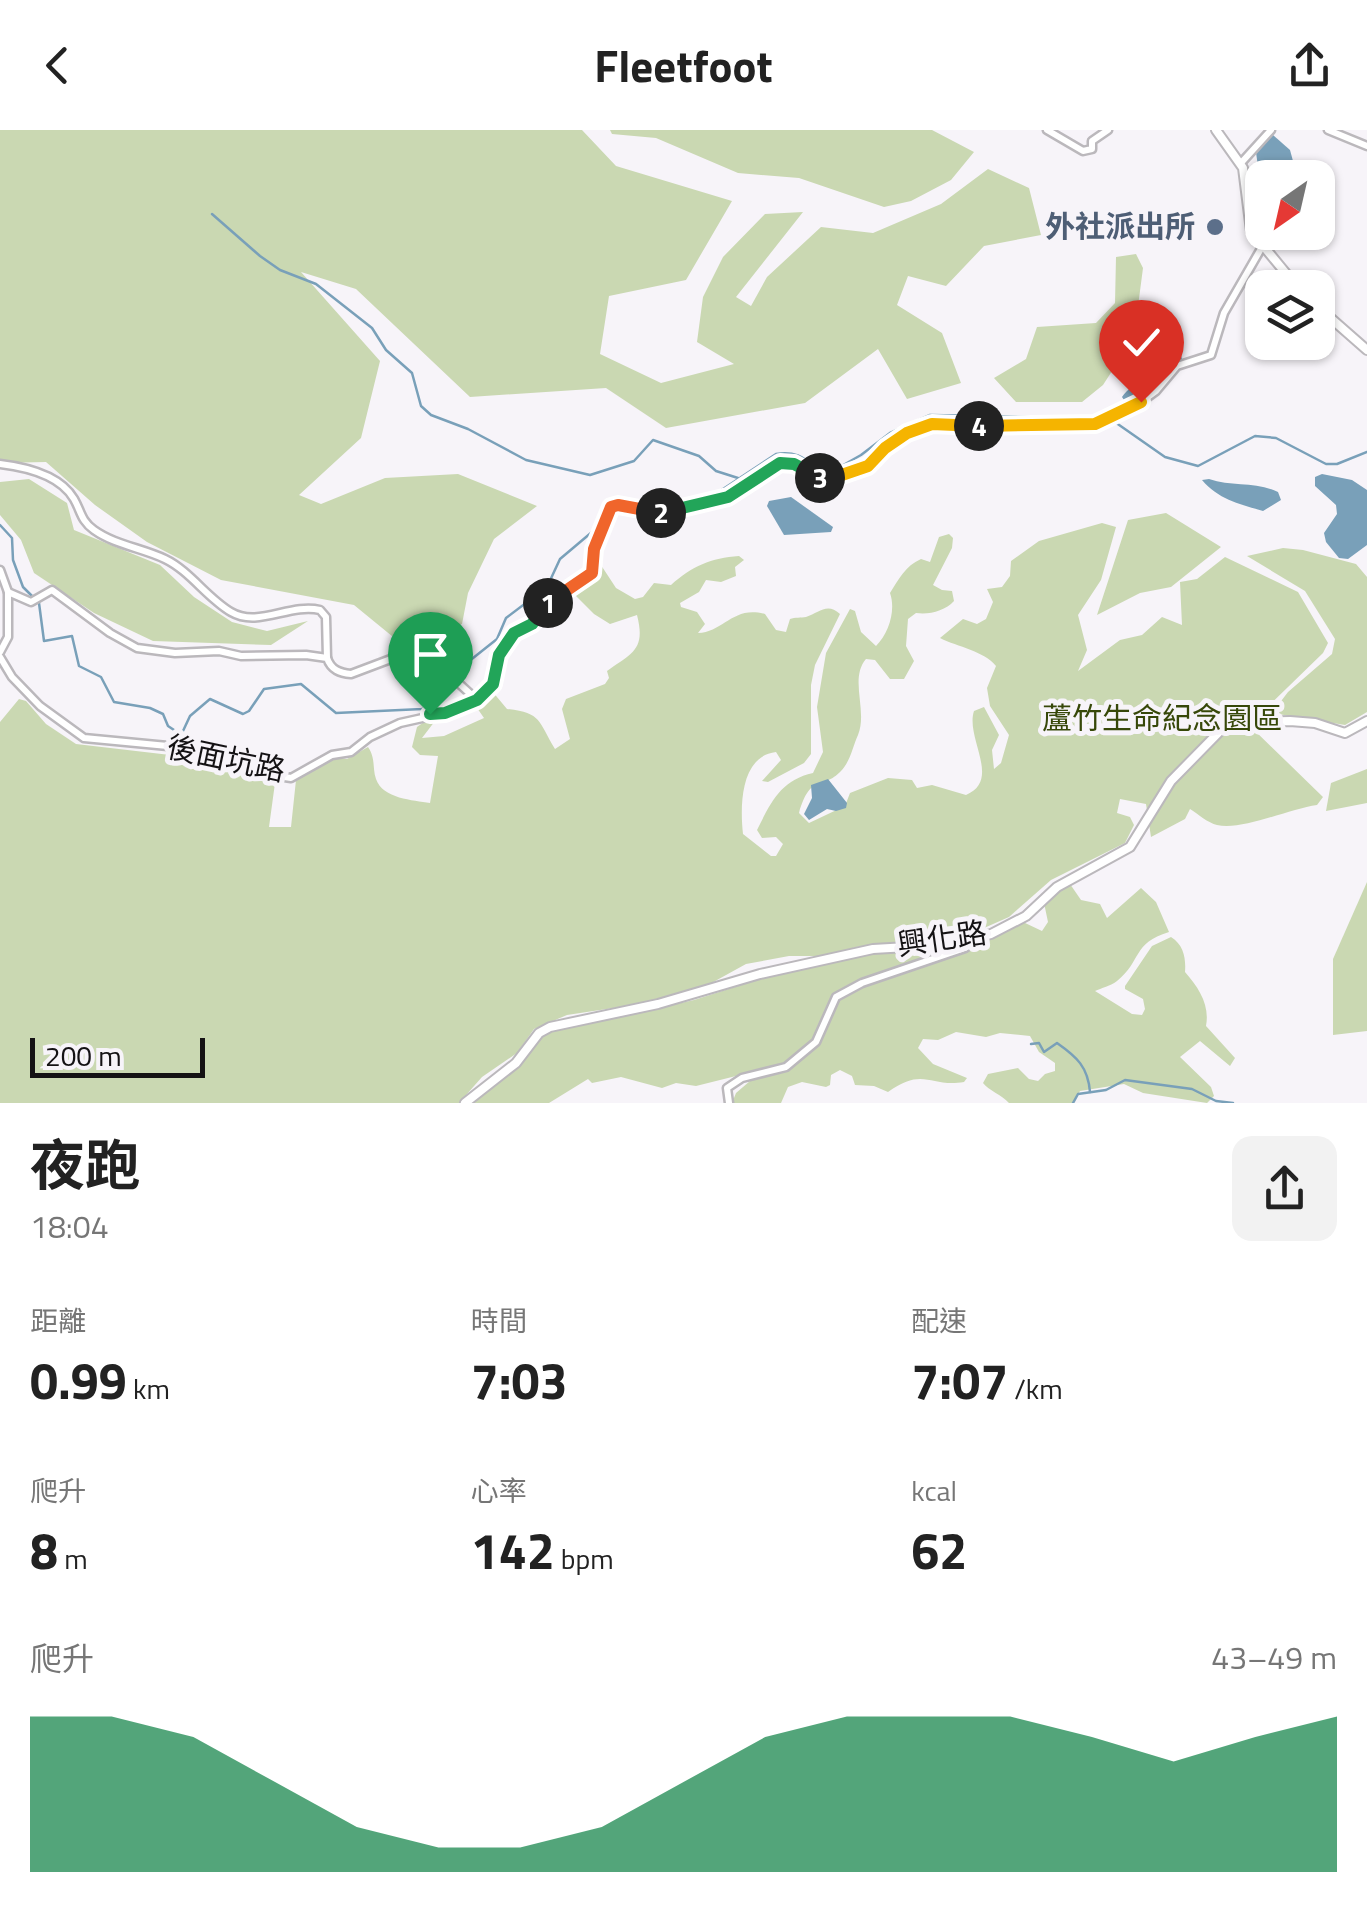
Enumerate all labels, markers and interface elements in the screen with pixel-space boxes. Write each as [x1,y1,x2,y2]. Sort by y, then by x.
text: Fleetfoot [594,31,773,99]
icon: back [30,38,85,93]
icon: share [1282,38,1337,93]
north arrow [1245,160,1335,250]
map controls [1245,160,1335,360]
place label: 外社派出所 [1045,203,1195,249]
marker: 外社派出所 [1204,216,1226,238]
button: layers [1245,270,1335,360]
pin [1099,300,1184,403]
icon: check [1114,315,1169,370]
pin: 4 [954,401,1004,451]
text: 4 [971,404,987,447]
pin: 3 [795,453,845,503]
text: 3 [812,456,828,499]
pin: 2 [636,488,686,538]
text: 2 [653,491,669,534]
pin: 1 [523,578,573,628]
text: 1 [540,581,556,624]
pin [388,612,473,715]
icon: arrive [403,627,458,682]
park label: 蘆竹生命紀念園區 [1042,695,1282,741]
street label: 後面坑路 [163,723,290,793]
street label: 興化路 [894,909,990,967]
scale bar [30,1033,205,1078]
text: 200 m [45,1034,122,1077]
text: 夜跑 [30,1123,140,1206]
button: share [1232,1136,1337,1241]
text: 18:04 [30,1202,109,1250]
text: 距離 [30,1299,86,1342]
text: 時間 [471,1299,527,1342]
text: 配速 [911,1299,967,1342]
text: 0.99 [30,1342,127,1418]
text: 7:03 [471,1342,567,1418]
text: 7:07 [911,1342,1008,1418]
text: km [127,1367,170,1410]
text: /km [1008,1367,1063,1410]
text: 爬升 [30,1469,86,1512]
text: 心率 [471,1469,527,1512]
text: kcal [911,1469,957,1512]
text: 8 [30,1512,58,1588]
text: 142 [471,1512,555,1588]
text: 62 [911,1512,967,1588]
text: m [58,1537,88,1580]
text: bpm [555,1537,614,1580]
text: 43–49 m [1211,1633,1337,1681]
text: 爬升 [30,1634,94,1682]

